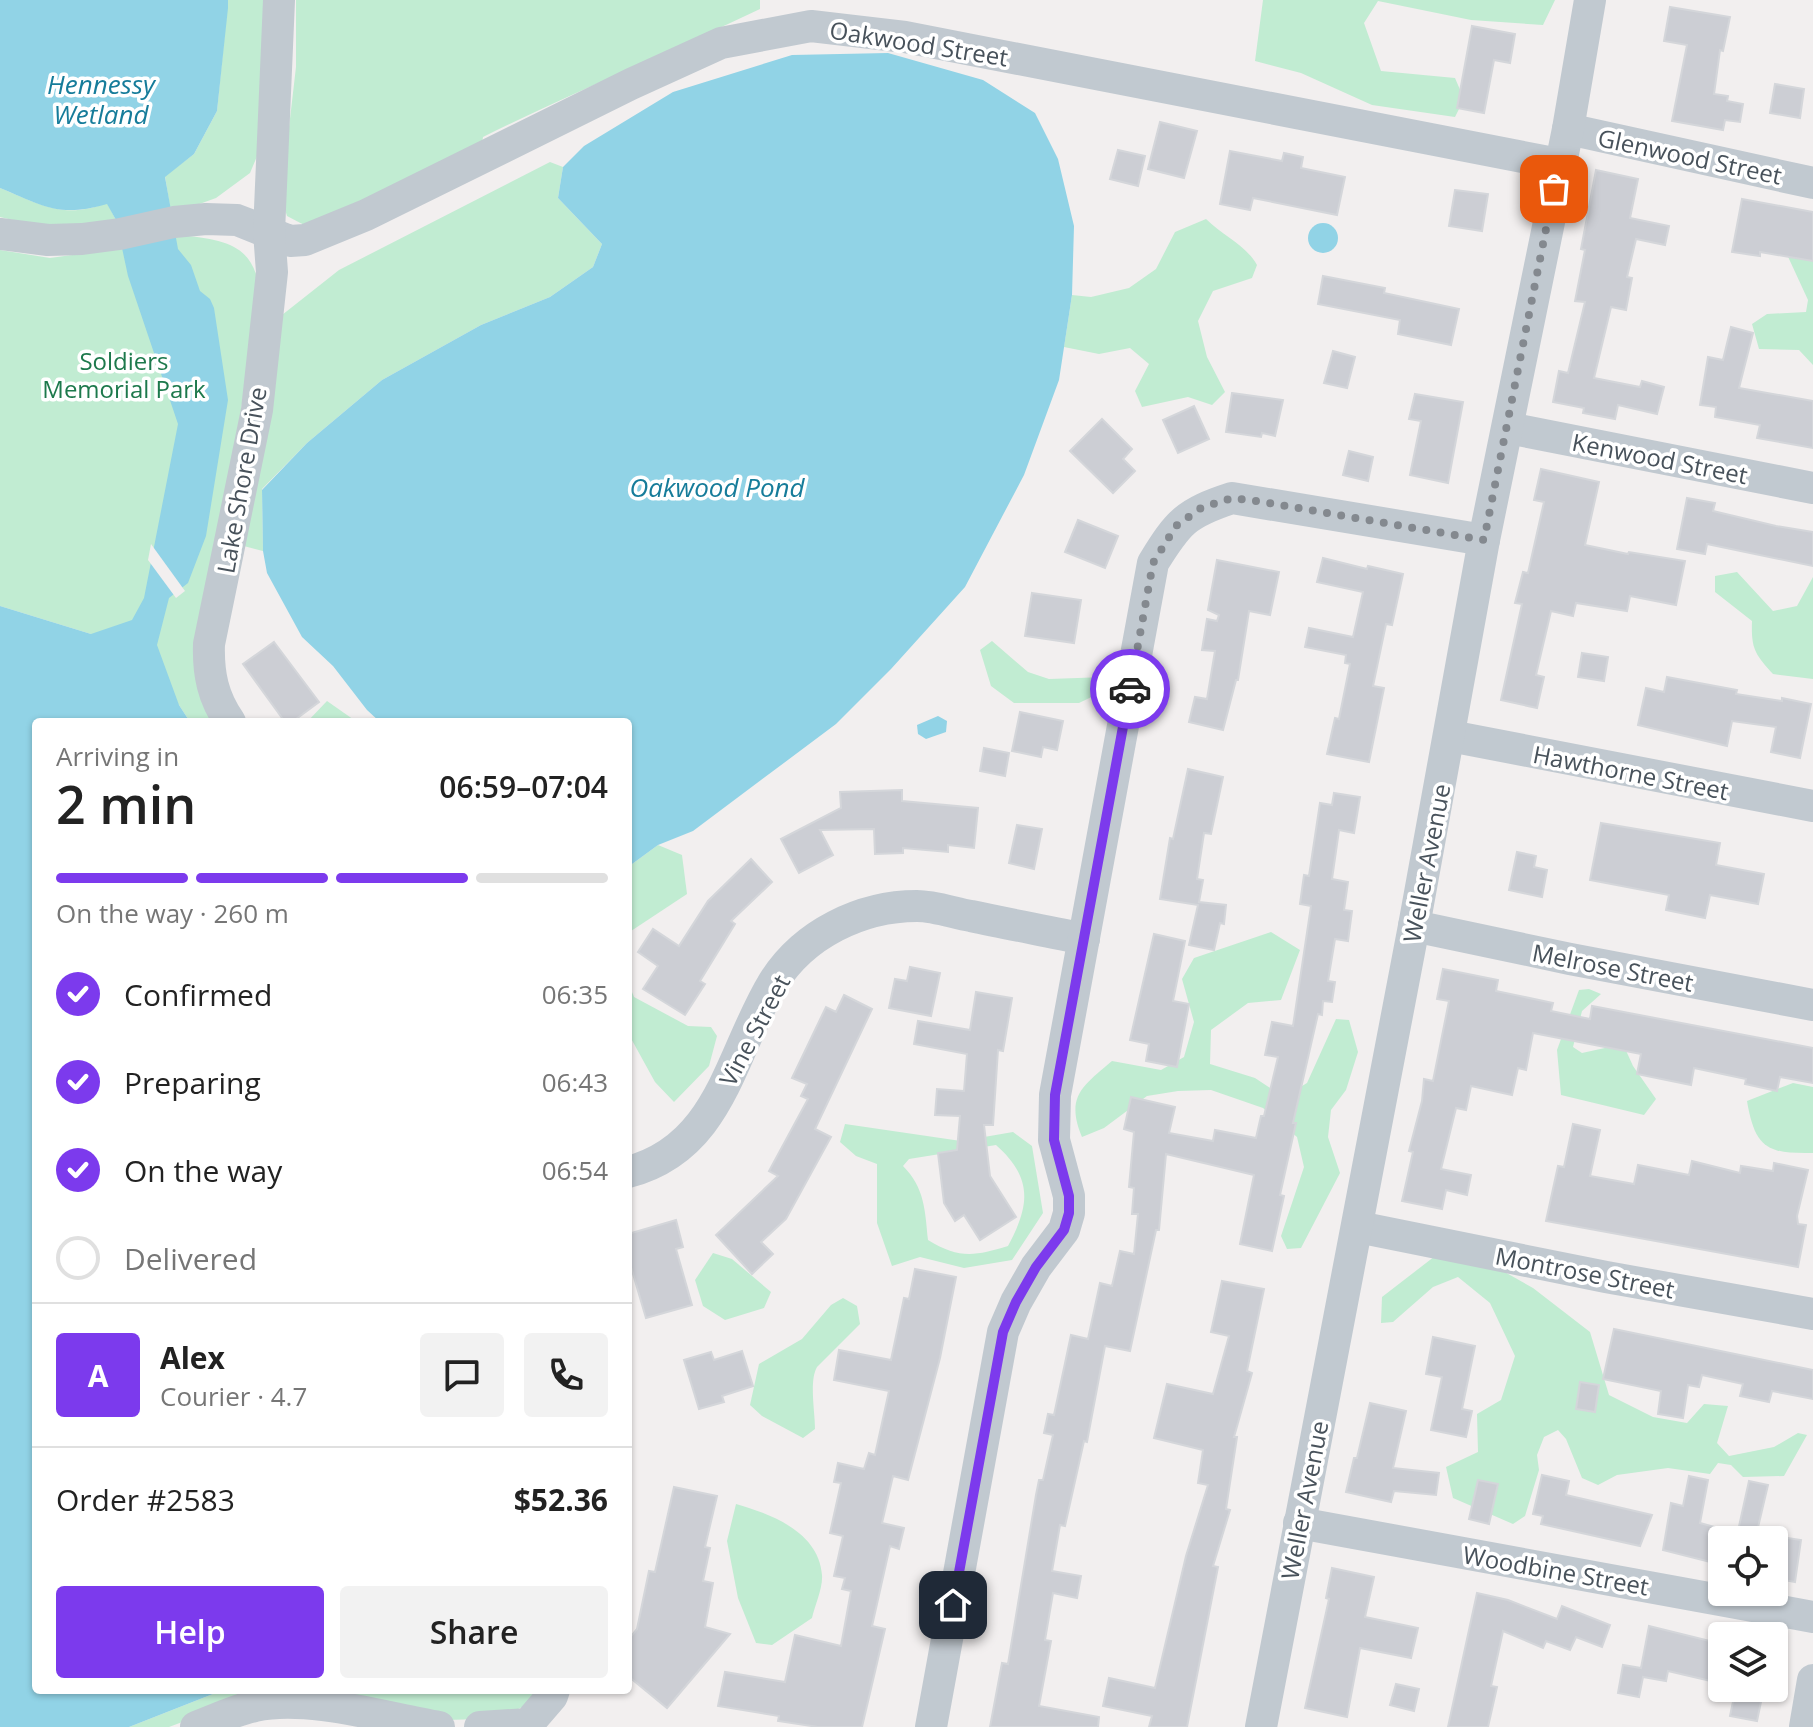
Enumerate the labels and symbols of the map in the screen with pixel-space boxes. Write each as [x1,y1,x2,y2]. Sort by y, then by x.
street label: Oakwood Street [828,13,1010,73]
water label: Hennessy Wetland [47,66,157,132]
street label: Glenwood Street [1595,120,1785,192]
pin [1520,155,1588,223]
park label: Soldiers Memorial Park [42,344,206,405]
street label: Lake Shore Drive [208,384,274,576]
street label: Kenwood Street [1569,425,1751,491]
water label: Oakwood Pond [629,469,806,505]
courier [1090,649,1170,729]
street label: Hawthorne Street [1530,737,1732,807]
street label: Weller Avenue [1394,781,1458,945]
street label: Melrose Street [1530,935,1696,999]
street label: Vine Street [711,968,797,1092]
street label: Montrose Street [1493,1238,1677,1306]
street label: Weller Avenue [1272,1418,1336,1582]
street label: Woodbine Street [1461,1537,1651,1603]
pin [919,1571,987,1639]

